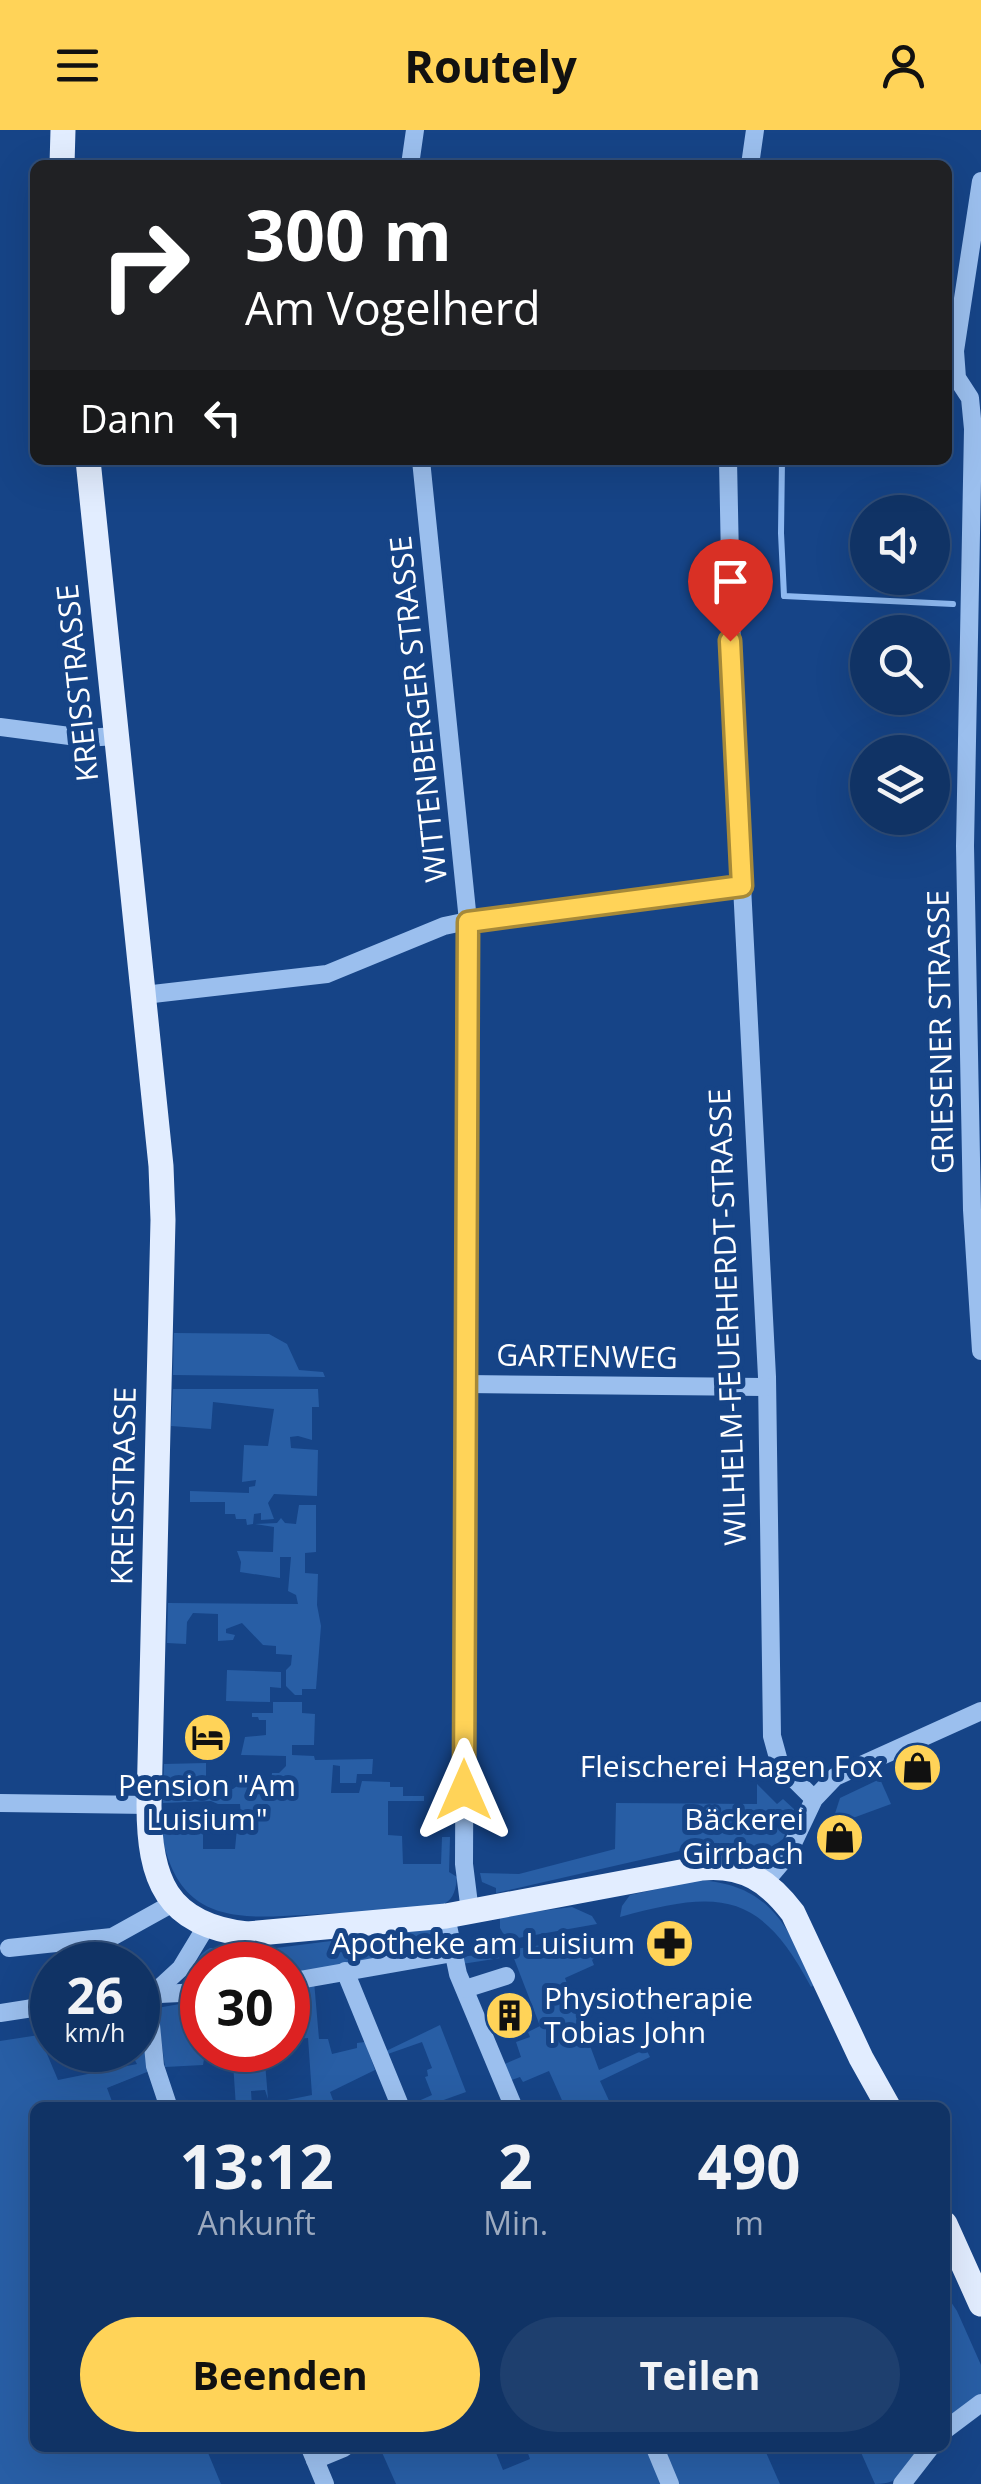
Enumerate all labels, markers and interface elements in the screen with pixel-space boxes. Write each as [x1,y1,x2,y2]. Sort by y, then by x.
text: Routely [404,35,577,96]
icon: menu [50,38,105,93]
icon: person [876,38,931,93]
text: 300 m [245,186,452,282]
icon: right [80,200,210,330]
text: Am Vogelherd [245,277,541,338]
icon: left [195,390,250,445]
text: Dann [80,392,175,444]
map controls [850,495,950,835]
button: sound [850,495,950,595]
street label: WITTENBERGER STRASSE [379,534,456,884]
pin [688,539,773,642]
icon: arrive [703,554,758,609]
street label: KREISSTRASSE [46,582,107,784]
button: search [850,615,950,715]
button: layers [850,735,950,835]
street label: GRIESENER STRASSE [917,890,962,1174]
street label: WILHELM-FEUERHERDT-STRASSE [698,1088,755,1546]
street label: GARTENWEG [496,1333,678,1378]
street label: KREISSTRASSE [100,1386,145,1586]
hotel icon: Pension "Am Luisium" [181,1711,233,1763]
position arrow [412,1738,516,1842]
shop icon: Fleischerei Hagen Fox [892,1741,944,1793]
place label: Fleischerei Hagen Fox [580,1745,883,1786]
place label: Pension "Am Luisium" [118,1764,296,1839]
place label: Bäckerei Girrbach [682,1798,804,1873]
shop icon: Bäckerei Girrbach [813,1811,865,1863]
pharmacy icon: Apotheke am Luisium [644,1918,696,1970]
place label: Apotheke am Luisium [331,1922,635,1963]
speed limit sign: 30 [180,1942,310,2072]
text: 26 [66,1961,124,2029]
place label: Physiotherapie Tobias John [544,1977,753,2052]
building icon: Physiotherapie Tobias John [483,1990,535,2042]
text: km/h [65,2015,125,2049]
text: 13:12 [179,2125,334,2207]
text: 2 [499,2125,533,2207]
text: 490 [698,2125,801,2207]
text: Ankunft [198,2201,316,2244]
text: Min. [483,2201,548,2244]
text: m [734,2201,764,2244]
button: Beenden [80,2317,480,2432]
button: Teilen [500,2317,900,2432]

